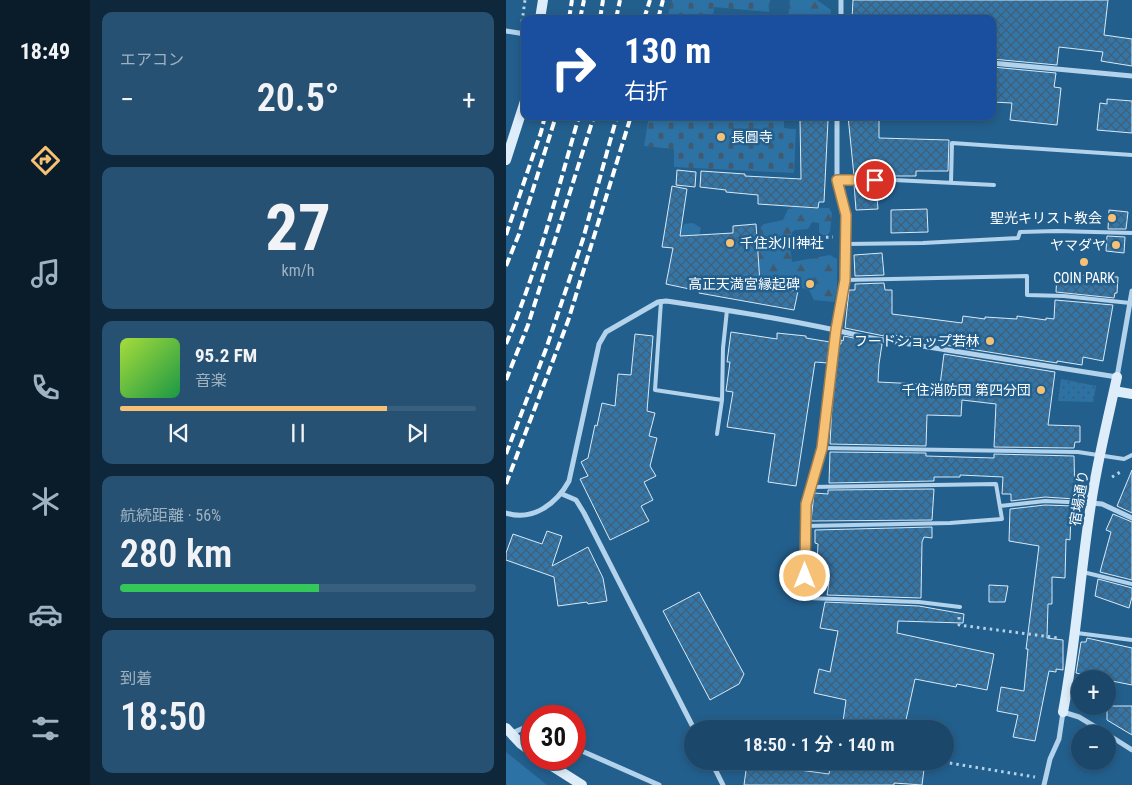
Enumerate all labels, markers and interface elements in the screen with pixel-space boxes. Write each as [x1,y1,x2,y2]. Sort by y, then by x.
text: 130 m [624,31,711,72]
icon: right [541,35,606,100]
text: 18:49 [20,39,70,64]
text: エアコン [120,50,184,69]
text: 20.5° [257,76,339,120]
text: 右折 [624,79,668,104]
text: − [120,83,134,116]
text: + [462,83,476,116]
place label: 長圓寺 [731,129,773,145]
marker: 長圓寺 [715,131,727,143]
icon: directions [28,143,63,178]
pin [854,159,896,201]
icon: arrive [861,166,889,194]
text: 27 [265,190,331,266]
place label: 聖光キリスト教会 [990,210,1102,226]
marker: 聖光キリスト教会 [1106,212,1118,224]
place label: 千住氷川神社 [740,235,824,251]
marker: 千住氷川神社 [724,237,736,249]
place label: ヤマダヤ [1050,237,1106,253]
marker: ヤマダヤ [1110,239,1122,251]
icon: music [28,256,63,291]
marker: COIN PARK [1078,256,1090,268]
text: km/h [282,261,314,280]
place label: COIN PARK [1053,270,1115,286]
place label: 高正天満宮縁起碑 [688,276,800,292]
marker: 高正天満宮縁起碑 [804,278,816,290]
place label: フードショップ若林 [854,333,980,349]
marker: フードショップ若林 [984,335,996,347]
text: 95.2 FM [195,344,257,367]
icon: phone [28,370,63,405]
text: 音楽 [195,371,227,390]
place label: 千住消防団 第四分団 [902,382,1031,398]
marker: 千住消防団 第四分団 [1035,384,1047,396]
icon: previous [165,419,193,447]
icon: pause [284,419,312,447]
icon: next [403,419,431,447]
street label: 宿場通り [1067,469,1091,527]
icon: climate [28,484,63,519]
text: 航続距離 · 56% [120,506,221,525]
text: 280 km [120,532,232,576]
position arrow [778,549,830,601]
icon: car [28,597,63,632]
text: 到着 [120,669,152,688]
map controls [1071,670,1116,770]
button: + [1071,670,1116,715]
text: 18:50 [120,695,206,739]
speed limit sign: 30 [521,705,586,770]
icon: filters [28,711,63,746]
button: − [1071,725,1116,770]
text: 18:50 · 1 分 · 140 m [743,733,895,756]

